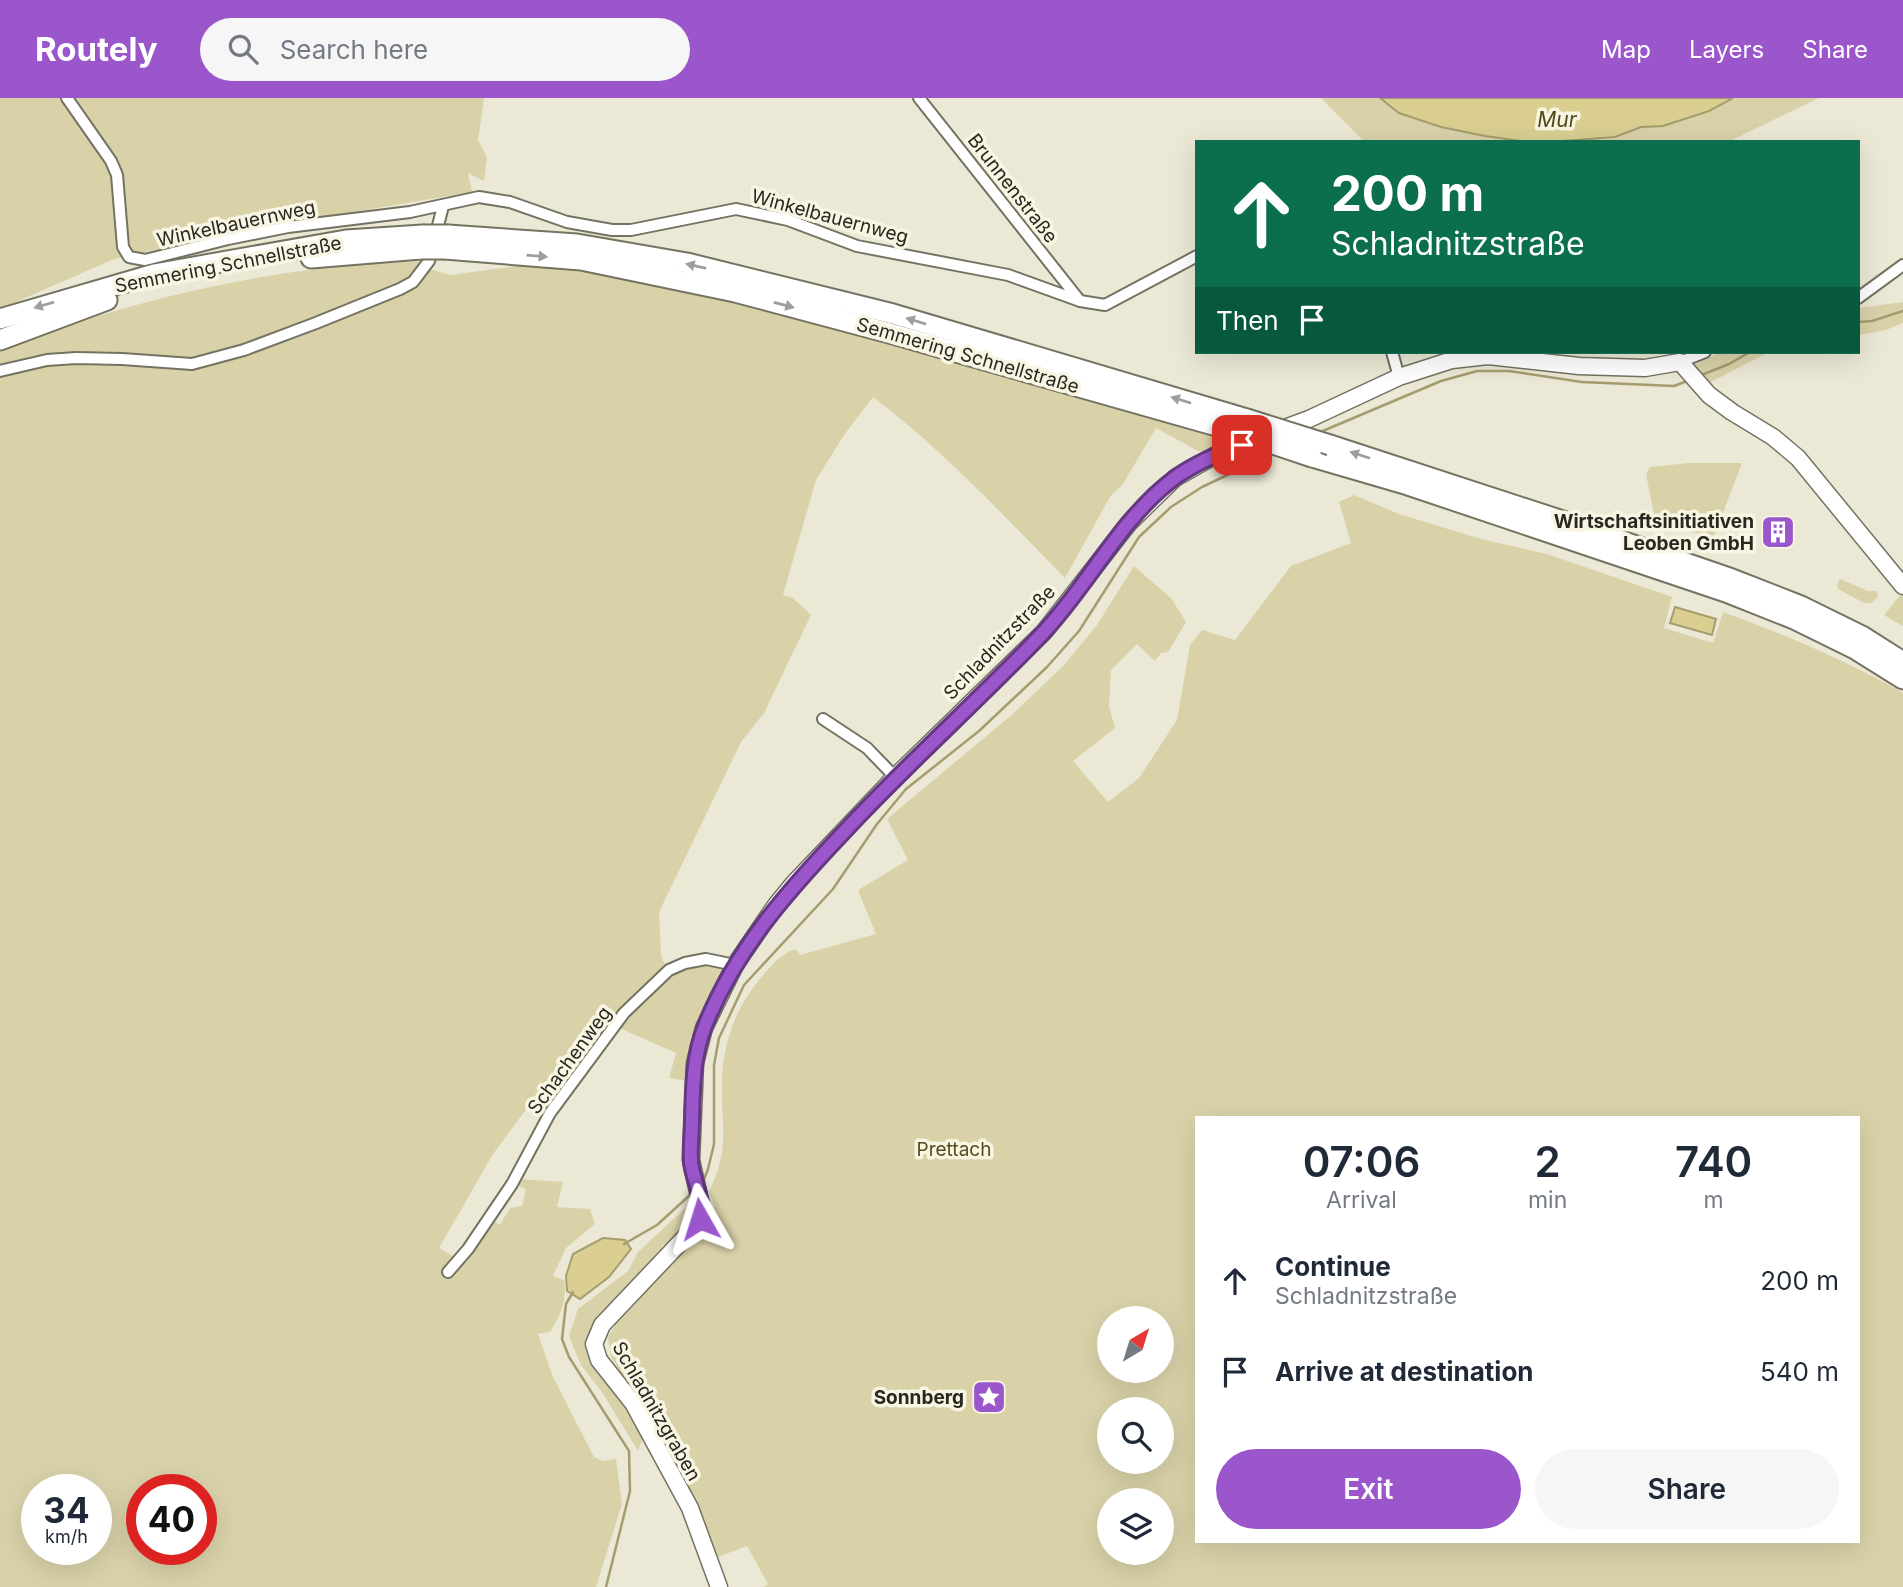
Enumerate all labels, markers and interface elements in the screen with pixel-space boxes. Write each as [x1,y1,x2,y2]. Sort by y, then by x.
search box [200,18,690,81]
text: Routely [35,29,158,69]
icon: search [224,30,262,68]
text: Search here [280,34,428,65]
text: Map [1601,35,1651,64]
text: Layers [1689,35,1764,64]
text: Share [1802,35,1868,64]
water label: Mur [1537,107,1578,132]
street label: Brunnenstraße [963,129,1062,248]
text: 200 m [1331,164,1484,223]
icon: ahead [1216,168,1307,259]
street label: Winkelbauernweg [749,184,911,249]
street label: Winkelbauernweg [155,195,318,252]
text: Schladnitzstraße [1331,224,1585,263]
street label: Semmering Schnellstraße [113,231,343,298]
one-way arrow [526,251,548,262]
one-way arrow [685,260,707,271]
one-way arrow [33,300,55,311]
one-way arrow [774,300,795,310]
icon: arrive [1293,301,1331,339]
text: Then [1216,305,1279,336]
street label: Semmering Schnellstraße [854,313,1082,398]
one-way arrow [905,316,926,326]
one-way arrow [1170,394,1191,404]
pin [1212,415,1272,475]
icon: arrive [1223,426,1261,464]
one-way arrow [1350,449,1371,459]
place label: Wirtschaftsinitiativen Leoben GmbH [1554,510,1754,555]
building icon: Wirtschaftsinitiativen Leoben GmbH [1759,513,1797,551]
street label: Schladnitzstraße [939,580,1060,704]
street label: Schachenweg [523,1002,616,1119]
text: 07:06 [1303,1136,1420,1187]
text: 2 [1534,1136,1561,1187]
text: 740 [1675,1136,1752,1187]
park label: Prettach [917,1138,991,1161]
position arrow [663,1182,737,1256]
text: Arrival [1326,1186,1397,1214]
text: min [1528,1186,1567,1214]
text: m [1704,1186,1724,1214]
text: Continue [1275,1251,1391,1282]
icon: ahead [1216,1262,1254,1300]
text: 200 m [1760,1265,1839,1296]
text: Schladnitzstraße [1275,1282,1457,1310]
north arrow [1097,1306,1174,1382]
map controls [1097,1306,1174,1565]
street label: Schladnitzgraben [607,1338,706,1485]
icon: arrive [1216,1353,1254,1391]
text: Arrive at destination [1275,1356,1534,1387]
text: 540 m [1760,1356,1839,1387]
place icon: Sonnberg [970,1378,1008,1416]
place label: Sonnberg [874,1386,964,1409]
button: search [1097,1397,1174,1474]
button: Exit [1216,1449,1521,1529]
button: Share [1535,1449,1839,1529]
speed limit sign: 40 [126,1474,217,1565]
button: layers [1097,1488,1174,1565]
text: 34 [43,1489,90,1531]
text: km/h [45,1526,88,1547]

